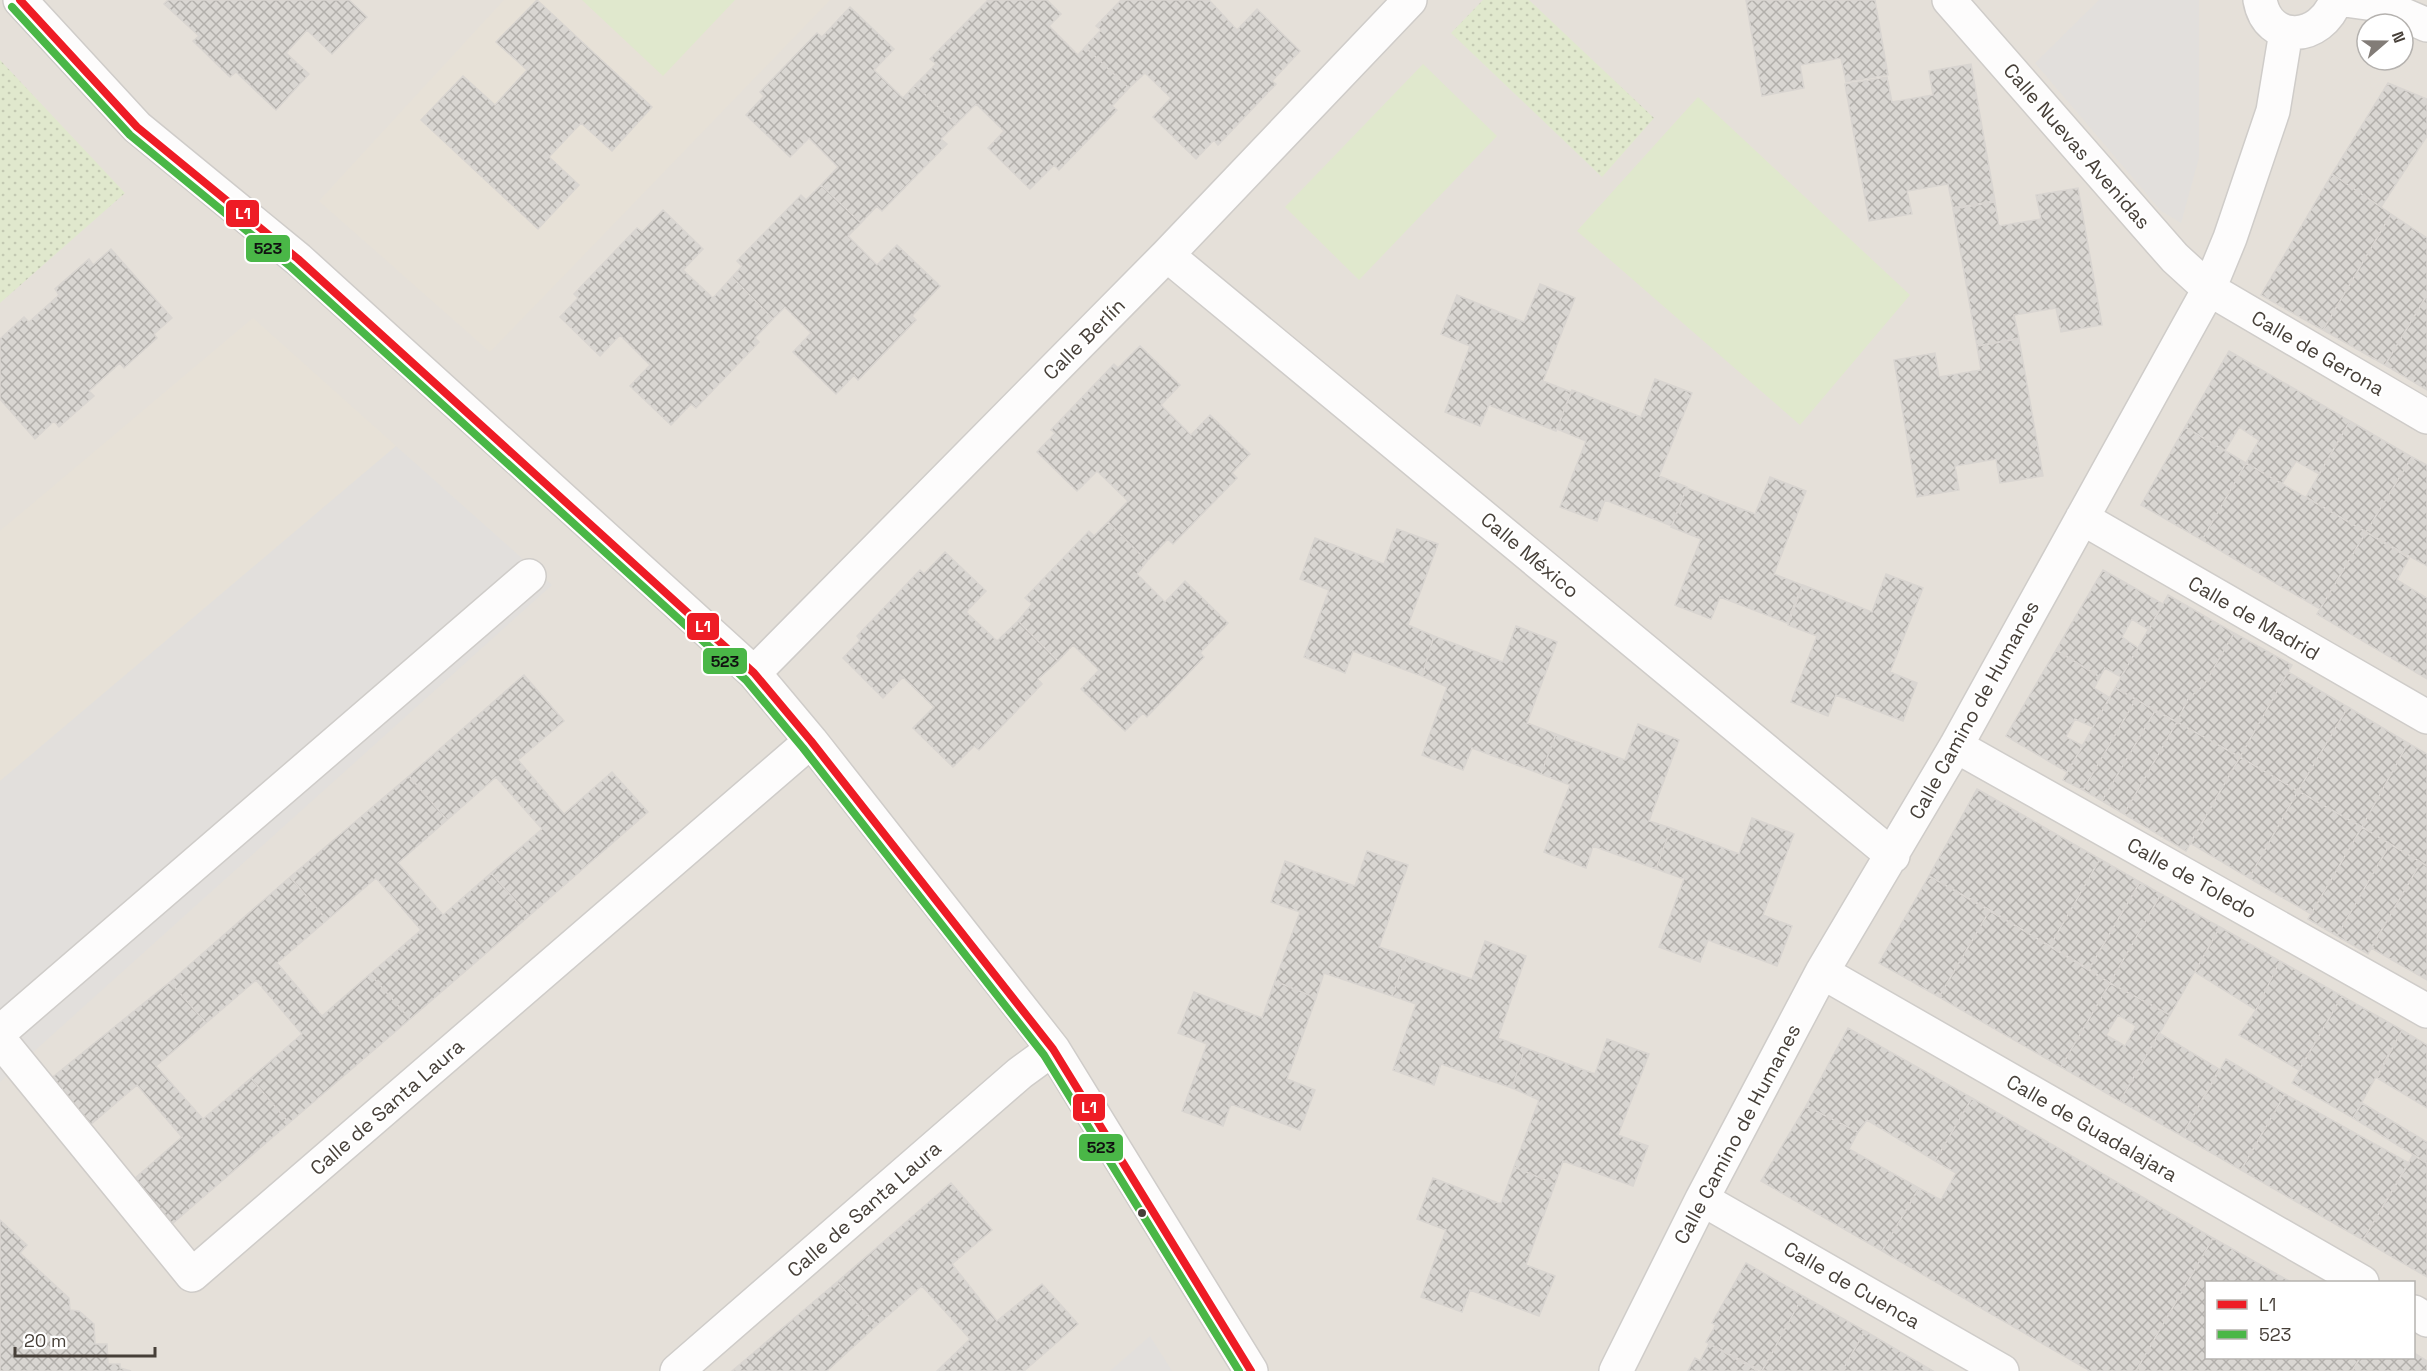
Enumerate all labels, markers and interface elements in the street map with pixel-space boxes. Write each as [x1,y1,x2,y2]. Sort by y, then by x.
north arrow [2355,12,2415,72]
text: N [2387,28,2410,46]
street label: Calle Nuevas Avenidas [1998,58,2156,234]
line badge: L1 [225,199,260,228]
text: L1 [235,203,251,224]
line badge: 523 [245,234,291,263]
text: 523 [254,238,283,259]
street label: Calle Berlín [1037,292,1131,386]
street label: Calle de Gerona [2247,304,2389,402]
street label: Calle México [1475,506,1585,604]
street label: Calle de Madrid [2184,570,2324,666]
street label: Calle Camino de Humanes [1903,596,2045,824]
line badge: L1 [686,612,720,641]
text: L1 [695,616,711,637]
line badge: 523 [702,647,748,675]
text: 523 [711,651,740,672]
street label: Calle de Toledo [2122,832,2262,924]
street label: Calle Camino de Humanes [1668,1019,1806,1249]
street label: Calle de Santa Laura [305,1033,469,1181]
street label: Calle de Guadalajara [2002,1068,2182,1188]
line badge: L1 [1072,1093,1106,1122]
text: L1 [1081,1097,1097,1118]
line badge: 523 [1078,1133,1124,1162]
street label: Calle de Santa Laura [782,1135,946,1283]
text: 523 [1087,1137,1116,1158]
unlabelled marker [1136,1207,1148,1219]
street label: Calle de Cuenca [1779,1235,1925,1335]
legend [2205,1281,2415,1359]
text: L1 [2259,1293,2276,1316]
scale bar [15,1320,154,1358]
text: 523 [2259,1323,2291,1346]
text: 20 m [24,1329,67,1352]

